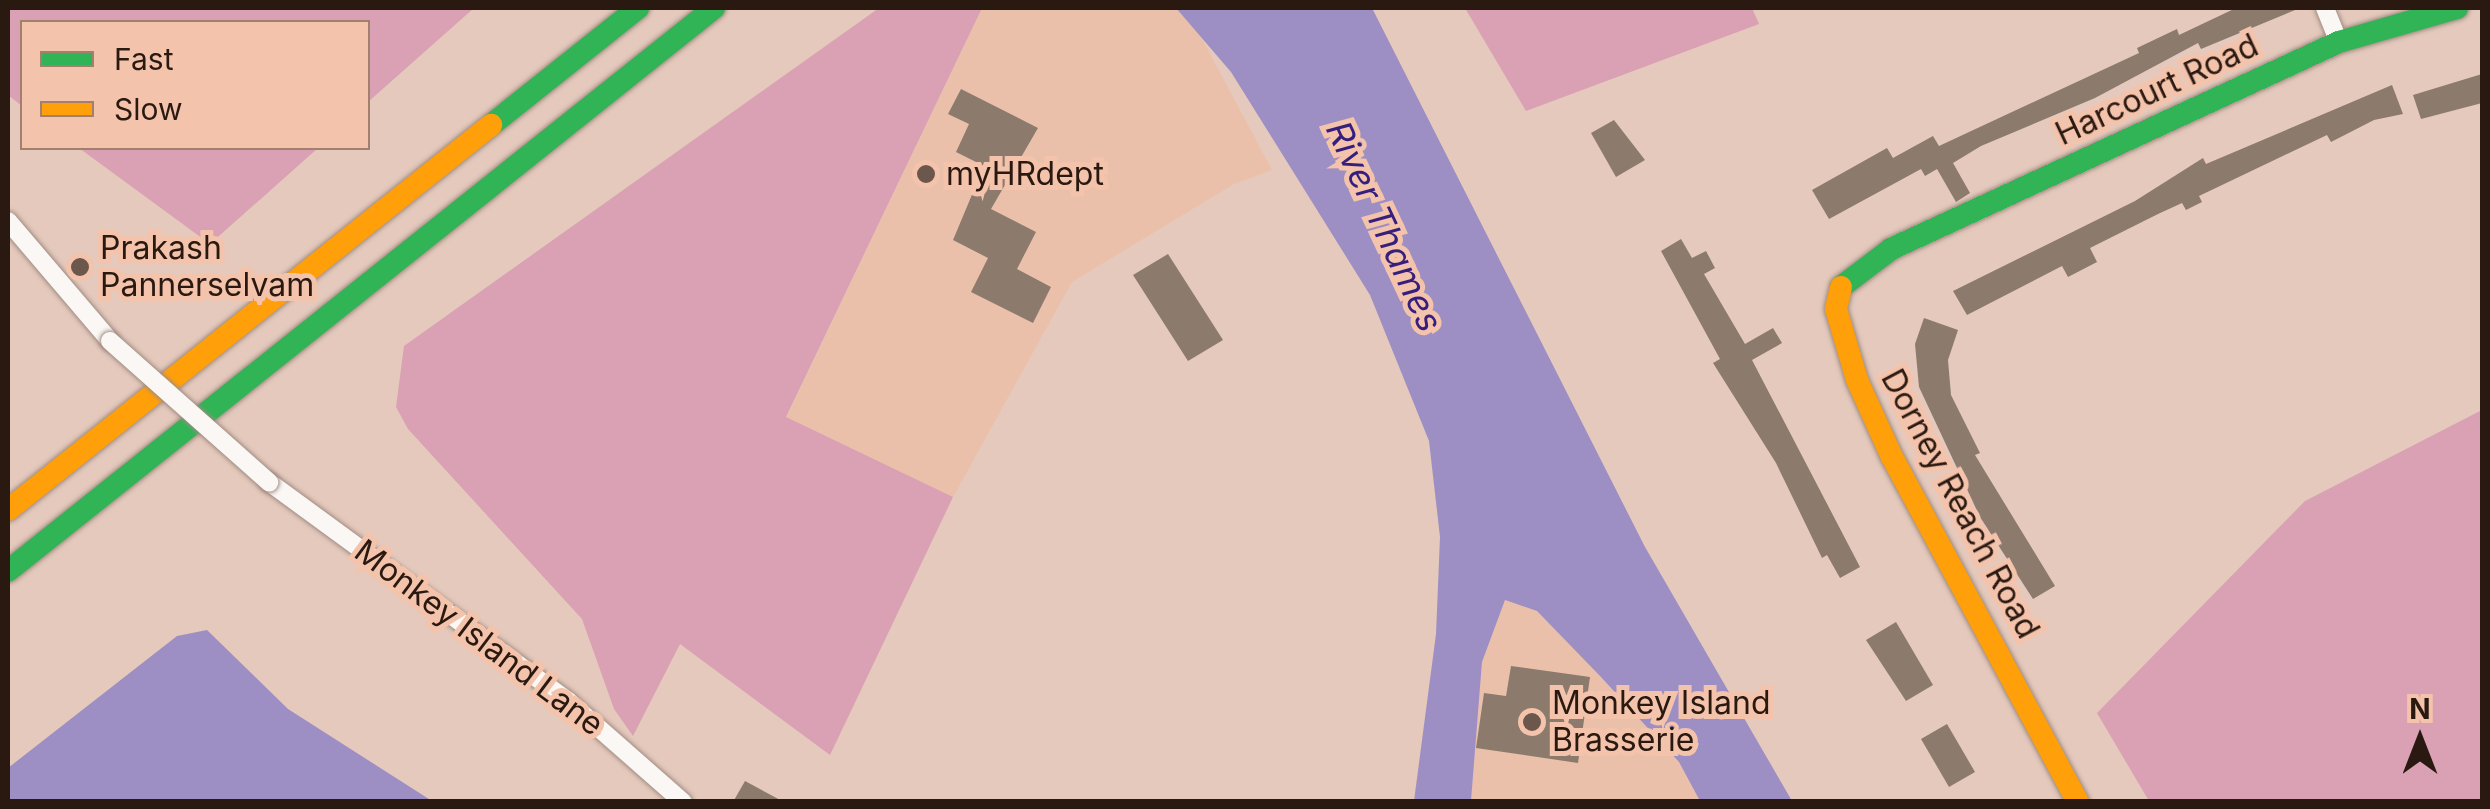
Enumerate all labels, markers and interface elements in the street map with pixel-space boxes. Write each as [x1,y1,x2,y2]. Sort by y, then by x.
legend [20,20,370,150]
street label: Harcourt Road [2050,26,2264,154]
text: Fast [114,41,173,77]
text: Slow [114,91,183,127]
water label: River Thames [1318,114,1452,338]
place label: myHRdept [946,155,1104,193]
marker: myHRdept [915,163,937,185]
place label: Prakash Pannerselvam [100,230,314,305]
marker: Prakash Pannerselvam [69,256,91,278]
street label: Dorney Reach Road [1873,363,2047,645]
street label: Monkey Island Lane [347,532,611,744]
place label: Monkey Island Brasserie [1552,685,1771,760]
north arrow [2370,689,2470,789]
text: N [2409,692,2431,726]
marker: Monkey Island Brasserie [1521,711,1543,733]

